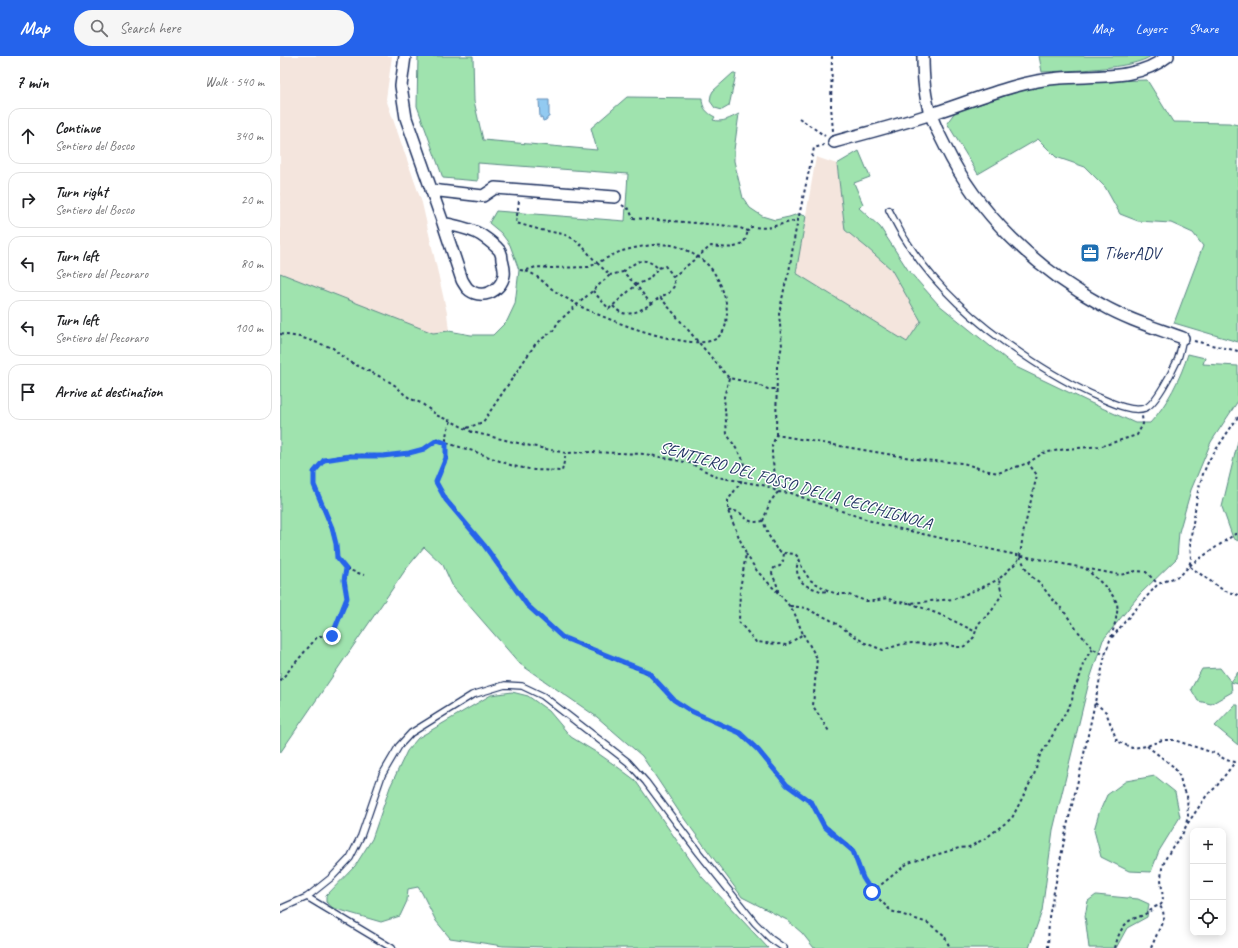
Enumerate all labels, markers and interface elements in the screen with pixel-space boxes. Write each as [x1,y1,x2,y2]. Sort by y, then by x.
search box [74,10,354,46]
text: Map [20,16,50,40]
icon: search [88,17,110,39]
text: Search here [120,19,181,38]
text: Map [1092,20,1114,37]
text: Layers [1136,20,1167,37]
text: Share [1189,20,1218,37]
text: 7 min [16,72,49,93]
text: Walk · 540 m [205,74,264,90]
text: Continue [55,119,100,138]
icon: ahead [17,125,39,147]
text: 340 m [235,128,263,144]
text: Sentiero del Bosco [55,138,134,154]
text: Turn right [55,183,108,202]
icon: right [17,189,39,211]
text: 20 m [241,192,263,208]
text: Sentiero del Bosco [55,202,134,218]
office icon: TiberADV [1079,242,1101,264]
place label: TiberADV [1104,243,1164,264]
text: Turn left [55,247,98,266]
icon: left [17,253,39,275]
text: 80 m [241,256,263,272]
text: Sentiero del Pecoraro [55,266,148,282]
text: Turn left [55,311,98,330]
icon: left [17,317,39,339]
text: 100 m [235,320,263,336]
text: Sentiero del Pecoraro [55,330,148,346]
icon: arrive [17,381,39,403]
text: Arrive at destination [55,383,162,402]
street label: SENTIERO DEL FOSSO DELLA CECCHIGNOLA [657,436,936,535]
route end [323,627,341,645]
map controls [1190,828,1226,936]
button: + [1190,828,1226,864]
button: − [1190,864,1226,900]
route start [863,883,881,901]
button: locate [1190,900,1226,936]

